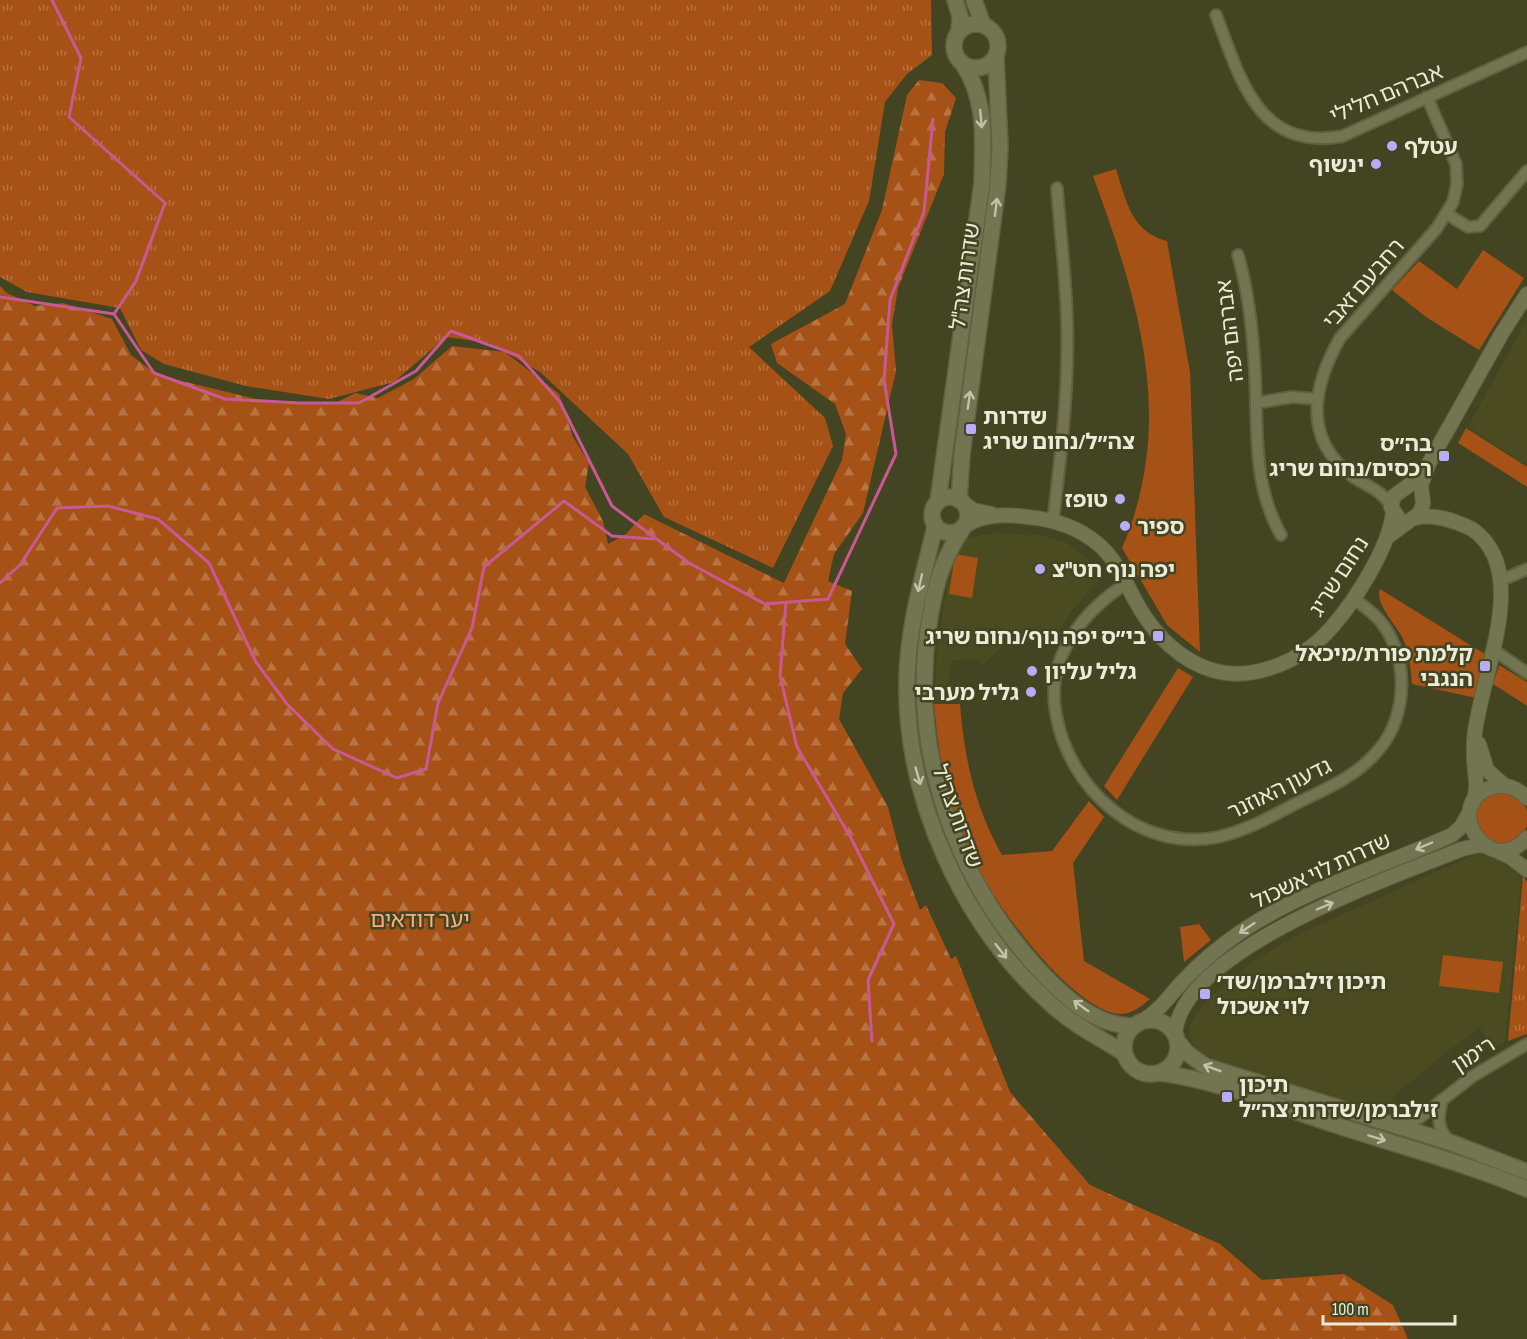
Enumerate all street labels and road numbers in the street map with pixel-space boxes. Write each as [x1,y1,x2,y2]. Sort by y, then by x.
street label: אברהם חלילי [1326,58,1447,130]
street label: שדרות צה"ל [945,221,986,331]
street label: רחבעם זאבי [1318,233,1411,335]
street label: אברהם יפה [1211,278,1250,383]
street label: נחום שריג [1303,532,1375,622]
street label: גדעון האוזנר [1223,753,1336,826]
street label: שדרות צה"ל [925,761,988,872]
street label: שדרות לוי אשכול [1248,827,1396,915]
street label: רימון [1447,1031,1501,1079]

